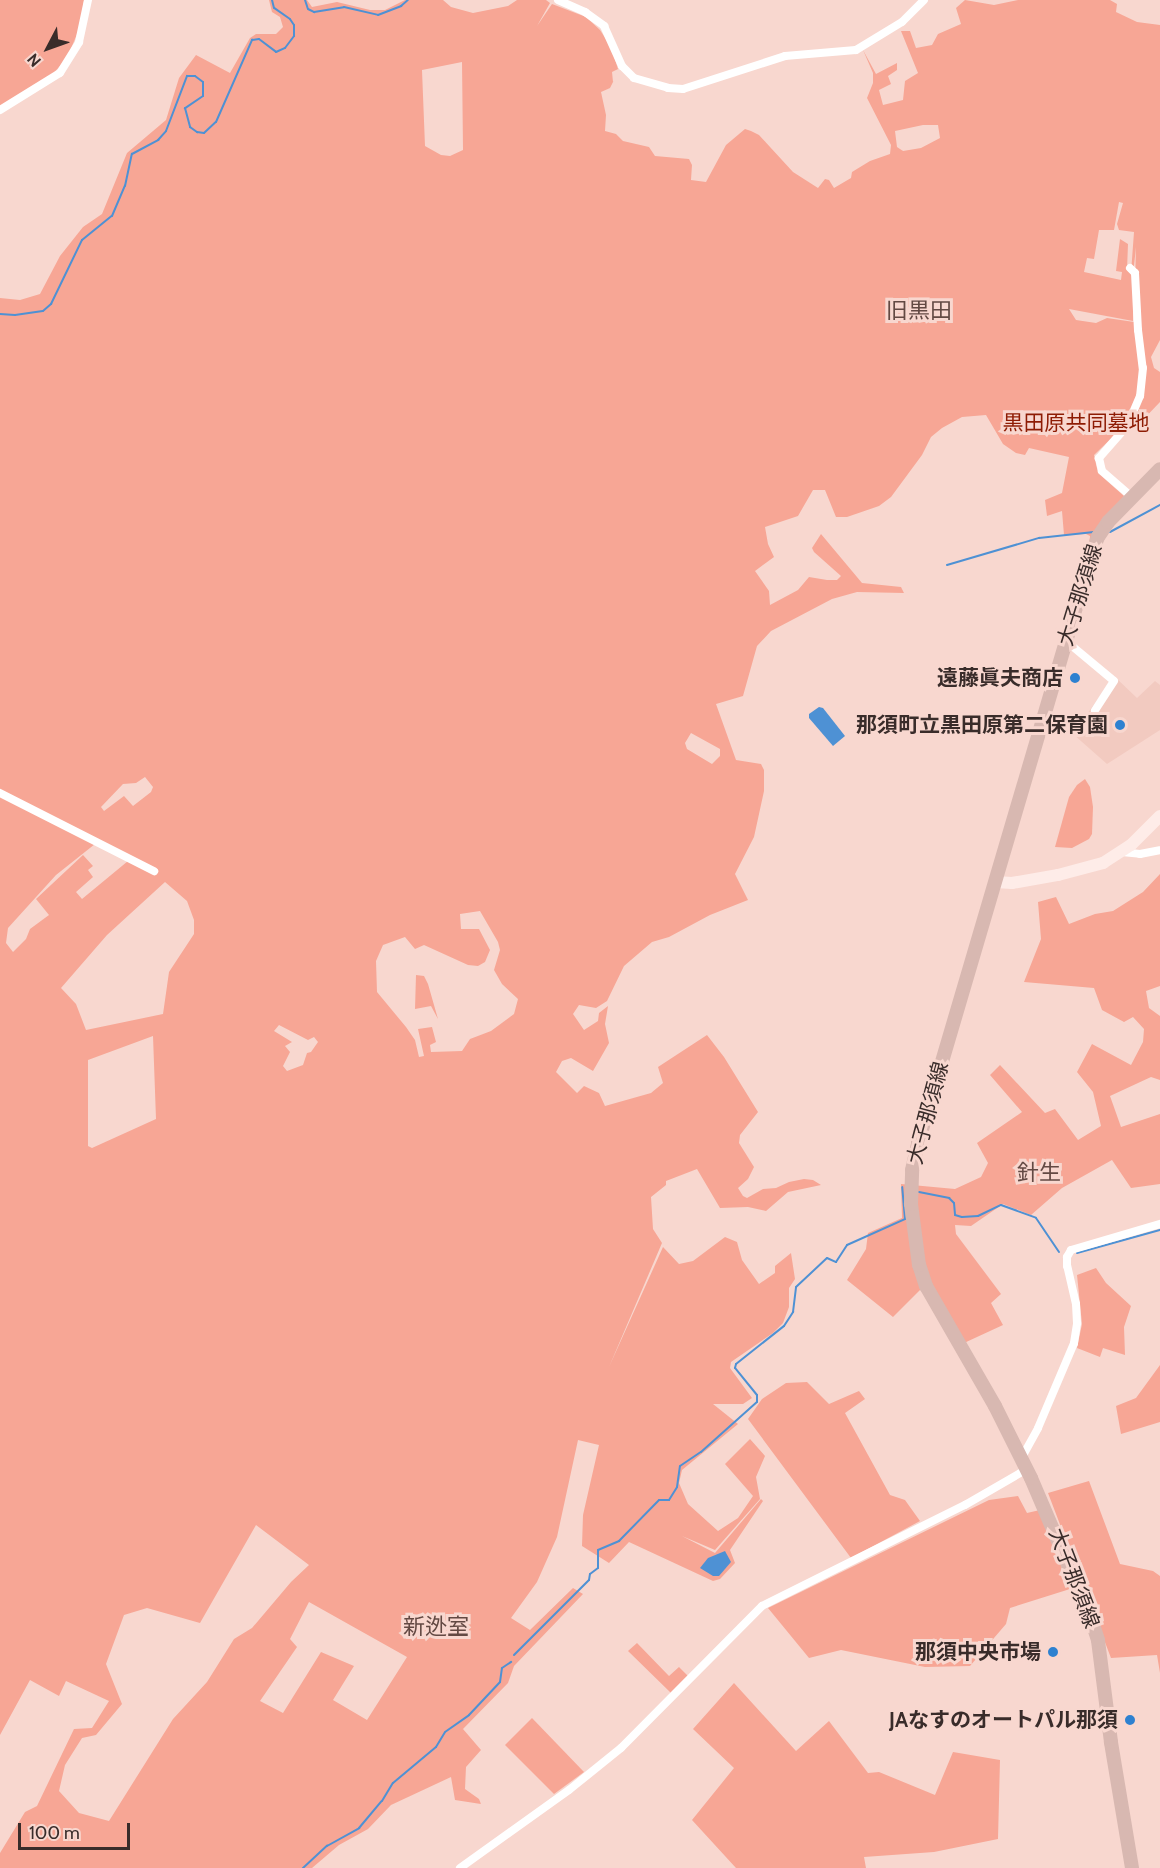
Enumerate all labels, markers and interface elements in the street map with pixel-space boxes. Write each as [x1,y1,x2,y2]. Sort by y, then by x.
north arrow [18,18,78,78]
text: N [23,50,45,71]
district label: 旧黒田 [886,298,952,324]
park label: 黒田原共同墓地 [1003,410,1149,436]
street label: 大子那須線 [1053,541,1107,649]
place label: 遠藤眞夫商店 [937,665,1063,691]
marker: 遠藤眞夫商店 [1068,671,1082,685]
place label: 那須町立黒田原第二保育園 [856,712,1108,738]
marker: 那須町立黒田原第二保育園 [1113,718,1127,732]
street label: 大子那須線 [902,1059,954,1167]
district label: 針生 [1017,1160,1061,1186]
street label: 大子那須線 [1043,1524,1105,1632]
district label: 新迯室 [403,1614,469,1640]
place label: 那須中央市場 [915,1639,1041,1665]
marker: 那須中央市場 [1046,1645,1060,1659]
place label: JAなすのオートパル那須 [889,1707,1118,1733]
marker: JAなすのオートパル那須 [1123,1713,1137,1727]
scale bar [21,1811,134,1849]
text: 100 m [29,1822,80,1844]

